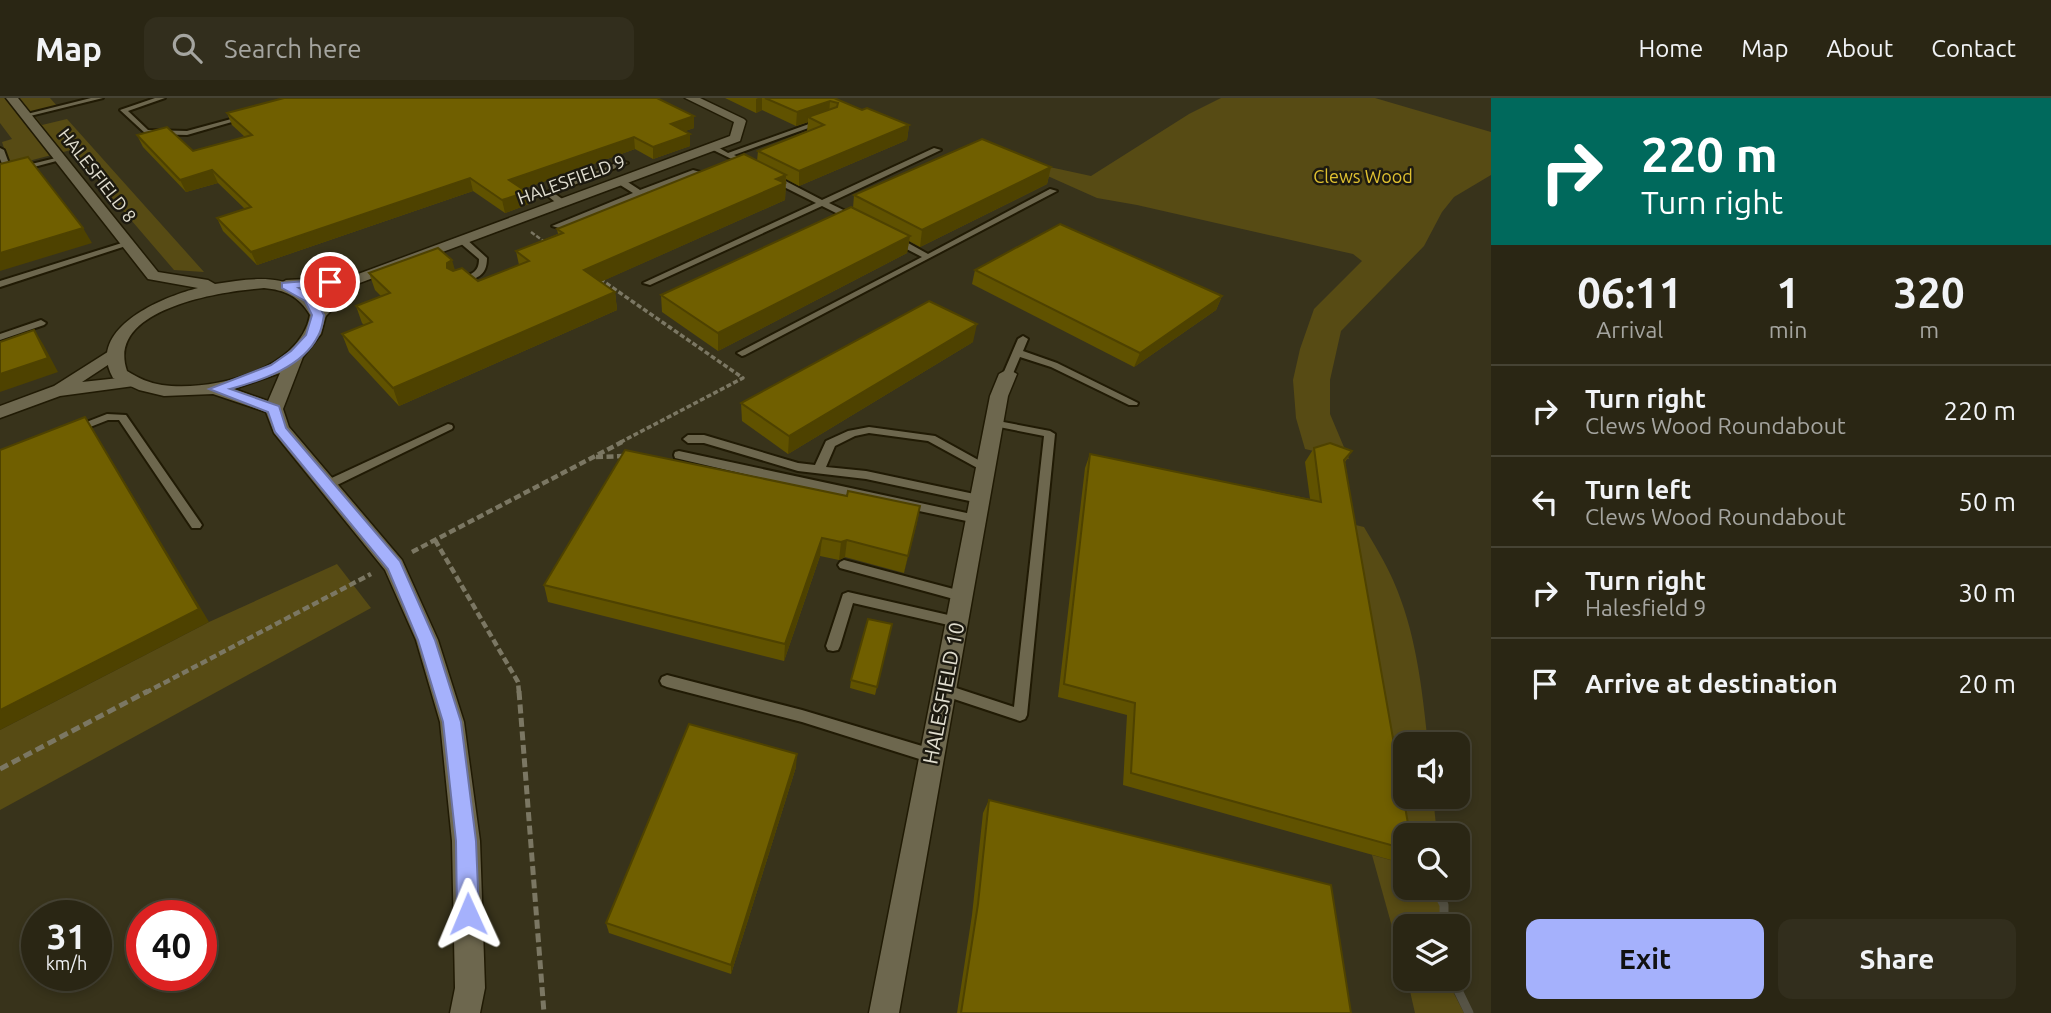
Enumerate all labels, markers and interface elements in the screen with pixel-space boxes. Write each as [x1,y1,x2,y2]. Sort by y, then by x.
search box [144,17,634,80]
icon: search [168,29,206,67]
text: Map [35,30,102,67]
text: Search here [224,34,362,63]
text: Home [1638,35,1703,62]
text: Map [1741,35,1788,62]
text: About [1826,35,1893,62]
text: Contact [1931,35,2016,62]
street label: HALESFIELD 8 [55,124,141,226]
icon: right [1526,126,1617,217]
text: 220 m [1641,126,1778,181]
street label: HALESFIELD 9 [514,150,628,208]
park label: Clews Wood [1313,166,1413,186]
text: Turn right [1641,184,1783,220]
pin [300,252,360,312]
icon: arrive [311,263,349,301]
text: 06:11 [1577,269,1682,316]
text: 1 [1776,269,1800,316]
text: 320 [1894,269,1965,316]
text: Arrival [1596,317,1663,342]
text: min [1769,317,1807,342]
text: m [1919,317,1939,342]
text: Turn right [1585,384,1706,413]
icon: right [1526,392,1564,430]
text: 220 m [1944,396,2016,425]
text: Clews Wood Roundabout [1585,413,1846,438]
text: Turn left [1585,475,1691,504]
icon: left [1526,483,1564,521]
text: 50 m [1958,487,2016,516]
text: Clews Wood Roundabout [1585,504,1846,529]
text: Turn right [1585,566,1706,595]
icon: right [1526,574,1564,612]
text: 30 m [1958,578,2016,607]
text: Halesfield 9 [1585,595,1706,620]
street label: HALESFIELD 10 [917,620,969,766]
icon: arrive [1526,665,1564,703]
text: Arrive at destination [1585,669,1838,698]
text: 20 m [1958,669,2016,698]
map controls [1393,732,1470,991]
button: sound [1393,732,1470,809]
button: search [1393,823,1470,900]
position arrow [431,877,505,951]
speed limit sign: 40 [126,900,217,991]
button: layers [1393,914,1470,991]
text: 31 [47,916,86,956]
button: Exit [1526,919,1764,999]
button: Share [1778,919,2016,999]
text: km/h [46,953,87,973]

